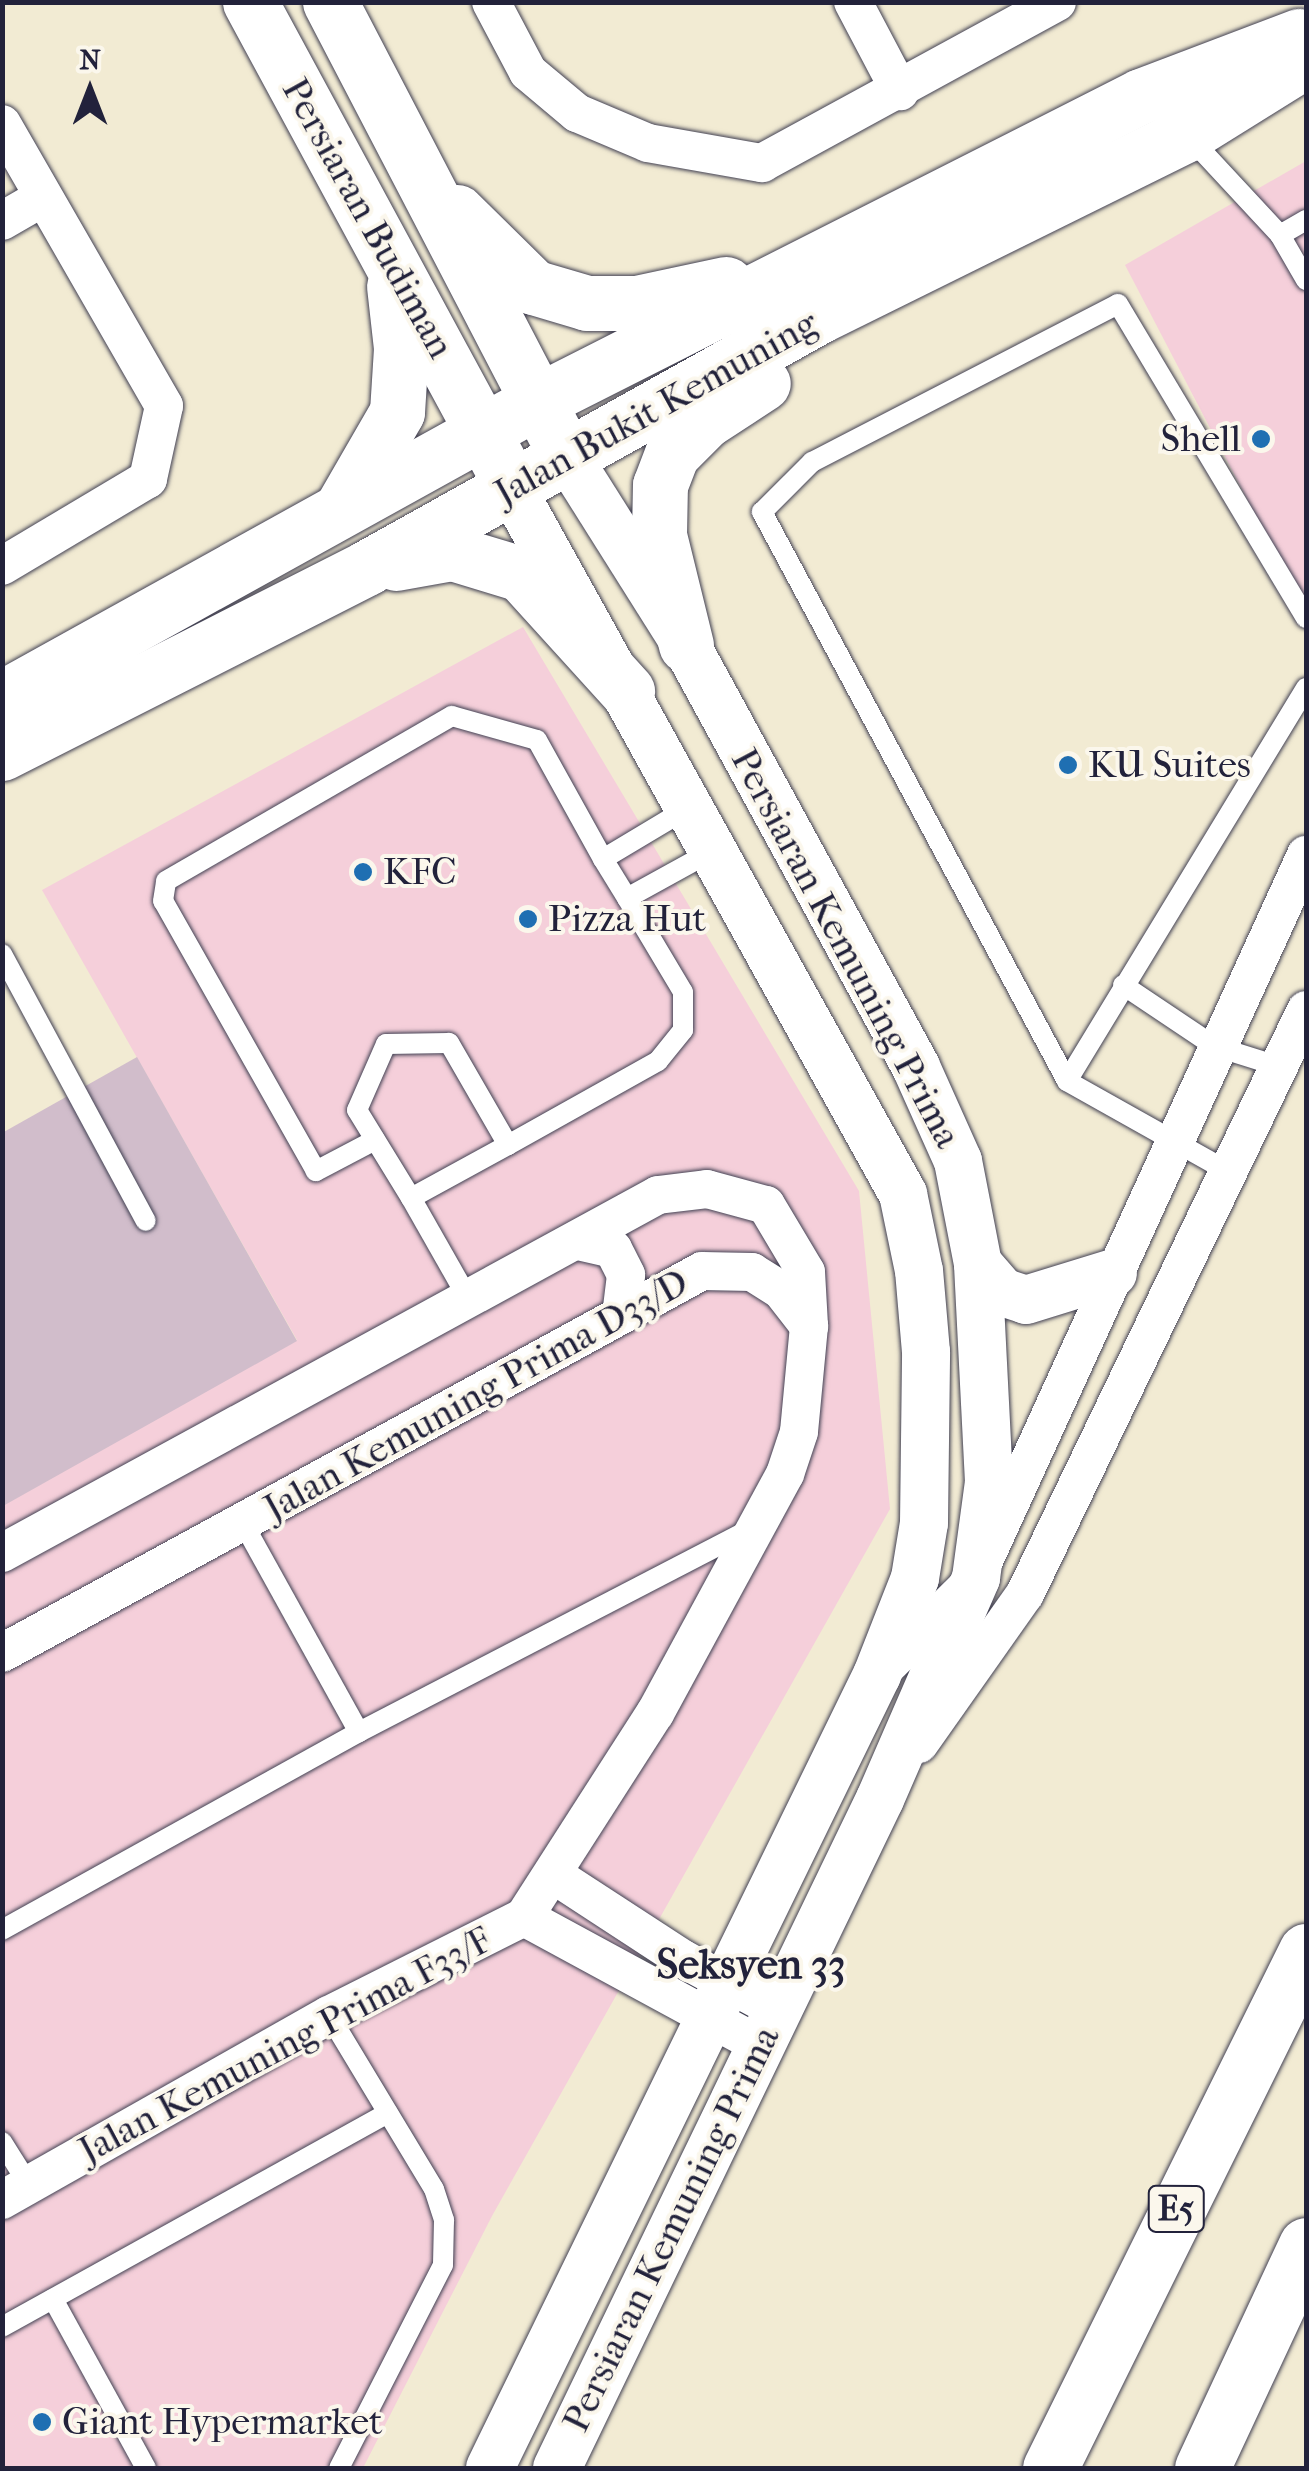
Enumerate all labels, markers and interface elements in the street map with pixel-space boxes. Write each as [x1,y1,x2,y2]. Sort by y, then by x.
north arrow [40,40,140,140]
text: N [79,43,101,76]
street label: Persiaran Budiman [272,70,464,366]
street label: Jalan Bukit Kemuning [487,300,825,516]
place label: Shell [1161,416,1241,462]
marker: Shell [1250,428,1272,450]
street label: Persiaran Kemuning Prima [721,741,971,1155]
place label: KU Suites [1088,742,1251,788]
marker: KU Suites [1057,754,1079,776]
place label: KFC [383,849,457,895]
marker: KFC [352,861,374,883]
place label: Pizza Hut [548,896,706,942]
marker: Pizza Hut [517,908,539,930]
street label: Jalan Kemuning Prima D33/D [256,1259,696,1531]
street label: Jalan Kemuning Prima F33/F [71,1917,499,2173]
district label: Seksyen 33 [656,1940,846,1990]
street label: Persiaran Kemuning Prima [553,2019,789,2439]
road number: E5 [1146,2179,1206,2239]
place label: Giant Hypermarket [62,2399,383,2445]
marker: Giant Hypermarket [31,2411,53,2433]

